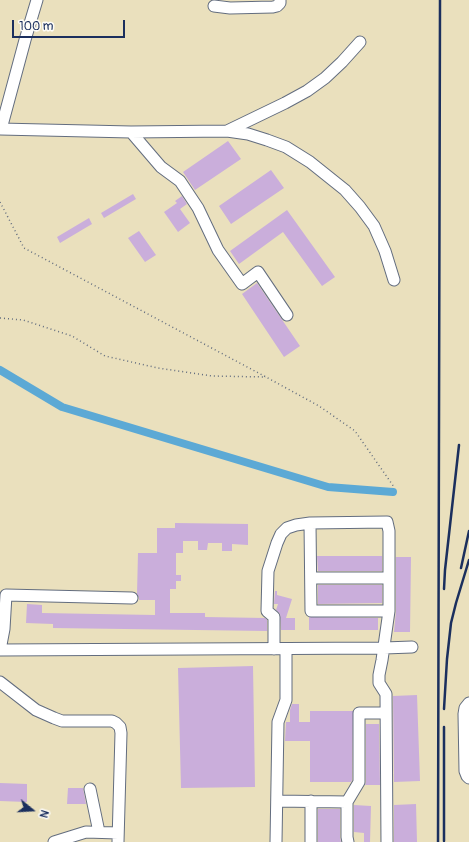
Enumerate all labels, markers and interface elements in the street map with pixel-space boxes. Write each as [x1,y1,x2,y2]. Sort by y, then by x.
scale bar [14,12,127,38]
text: 100 m [19,19,53,34]
north arrow [12,790,52,830]
text: N [37,808,51,819]

